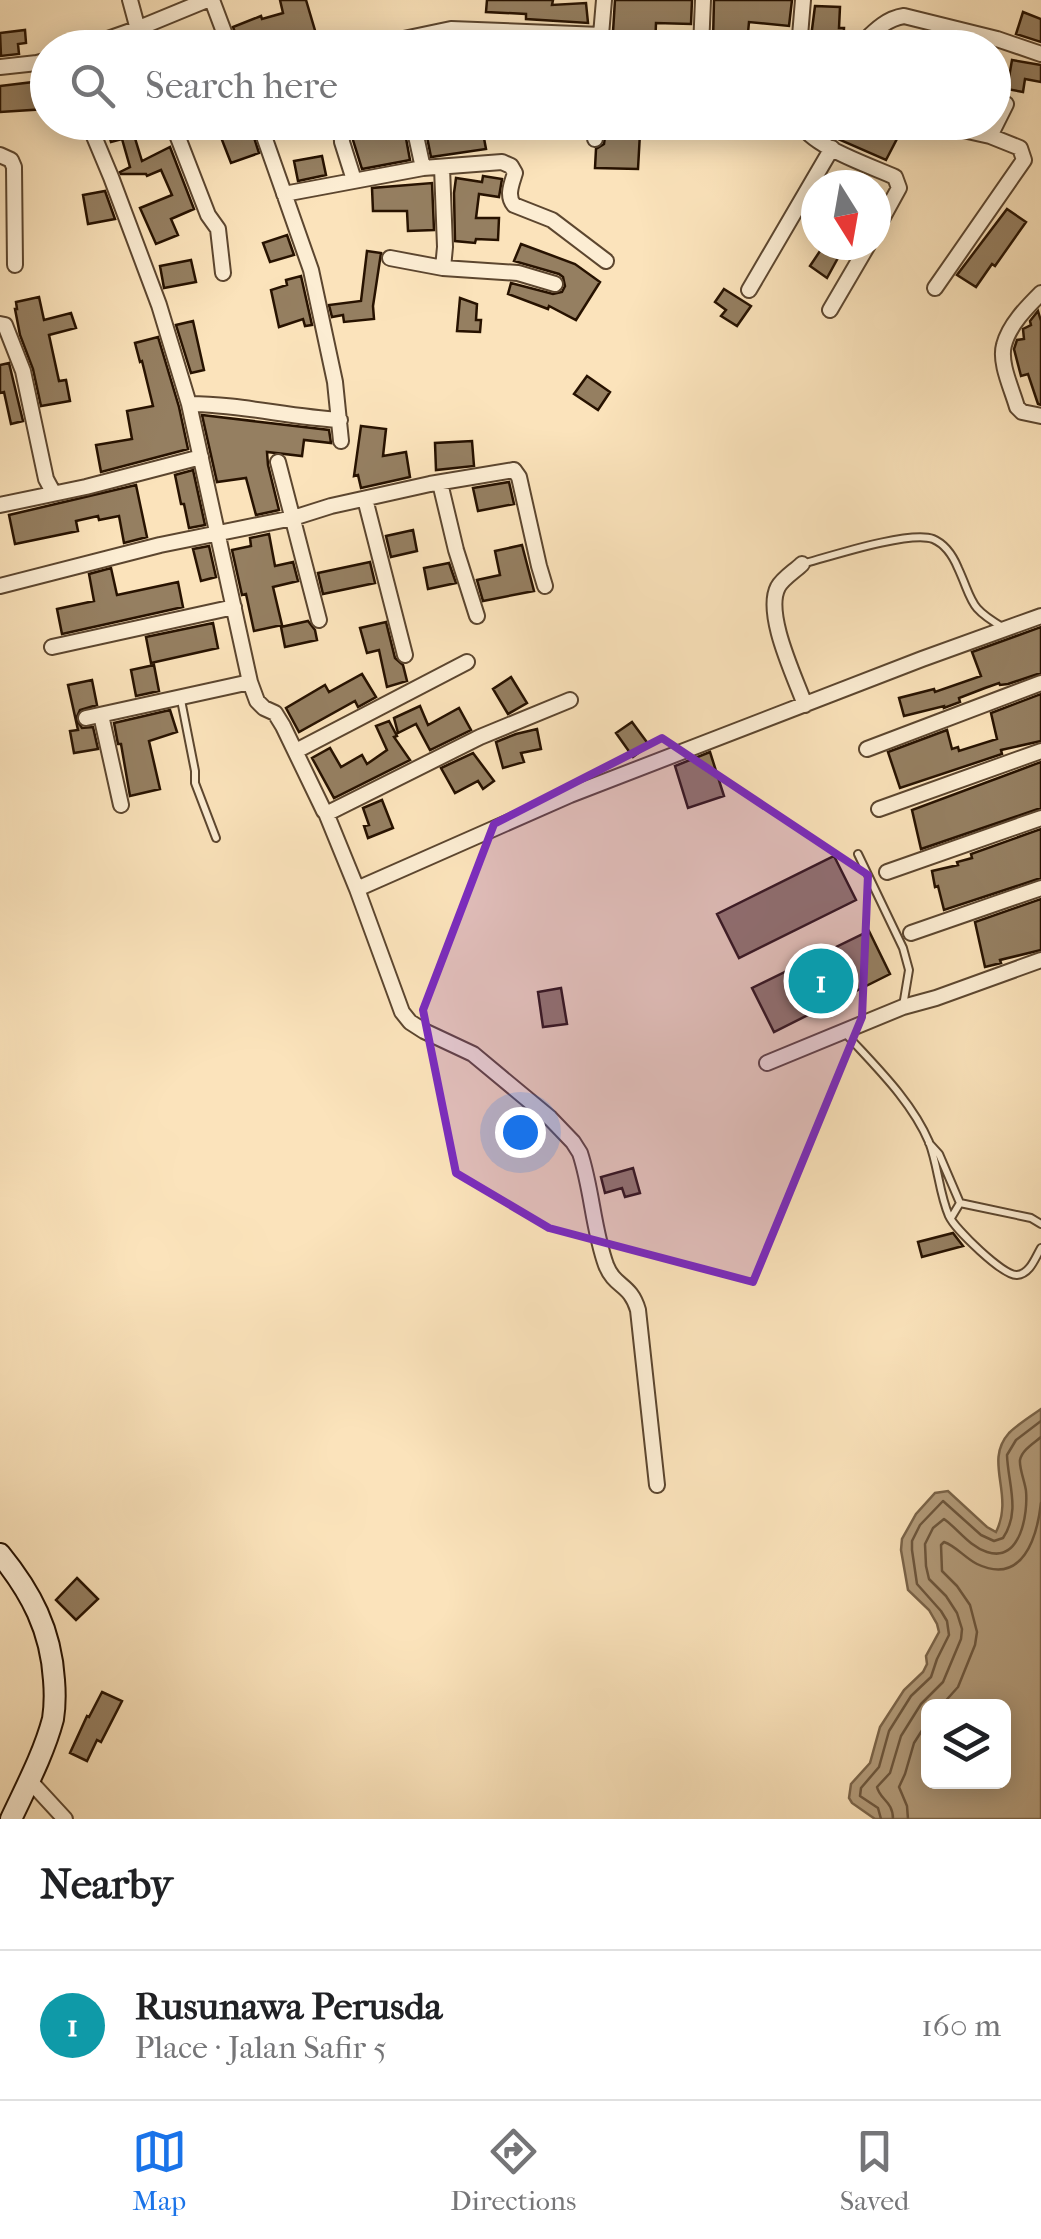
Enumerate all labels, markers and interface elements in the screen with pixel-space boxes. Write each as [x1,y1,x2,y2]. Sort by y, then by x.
search box [30,30,1011,140]
icon: search [65,58,120,113]
text: Search here [145,63,338,108]
north arrow [801,170,891,260]
pin: 1 [788,944,854,1018]
your location [495,1107,546,1158]
map controls [921,1699,1011,1789]
button: layers [921,1699,1011,1789]
text: Nearby [40,1860,172,1909]
text: Rusunawa Perusda [135,1984,442,2029]
text: 1 [67,2007,78,2044]
text: 160 m [921,2007,1001,2044]
text: Place · Jalan Safir 5 [135,2029,387,2066]
tab: Map [132,2124,187,2217]
tab: Directions [450,2124,576,2217]
tab: Saved [840,2124,909,2217]

